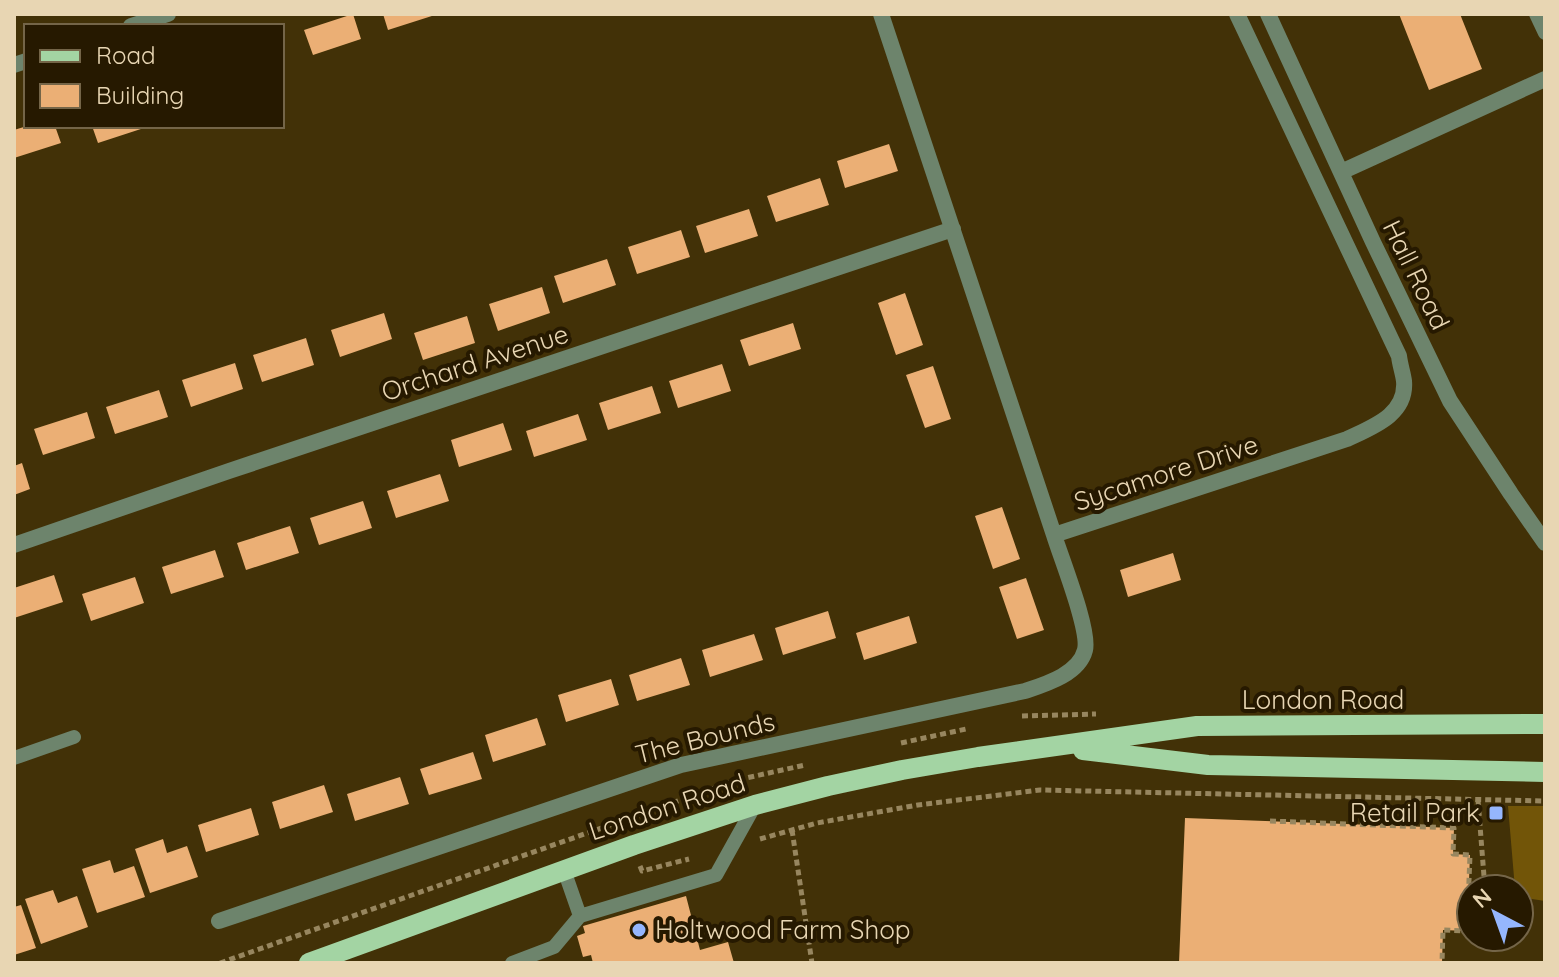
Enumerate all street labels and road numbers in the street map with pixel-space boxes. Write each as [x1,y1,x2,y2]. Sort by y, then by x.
street label: Hall Road [1376,214,1457,335]
street label: Orchard Avenue [377,317,572,408]
street label: Sycamore Drive [1070,427,1262,518]
street label: London Road [1242,683,1404,716]
street label: The Bounds [632,704,778,771]
street label: London Road [584,766,749,847]

